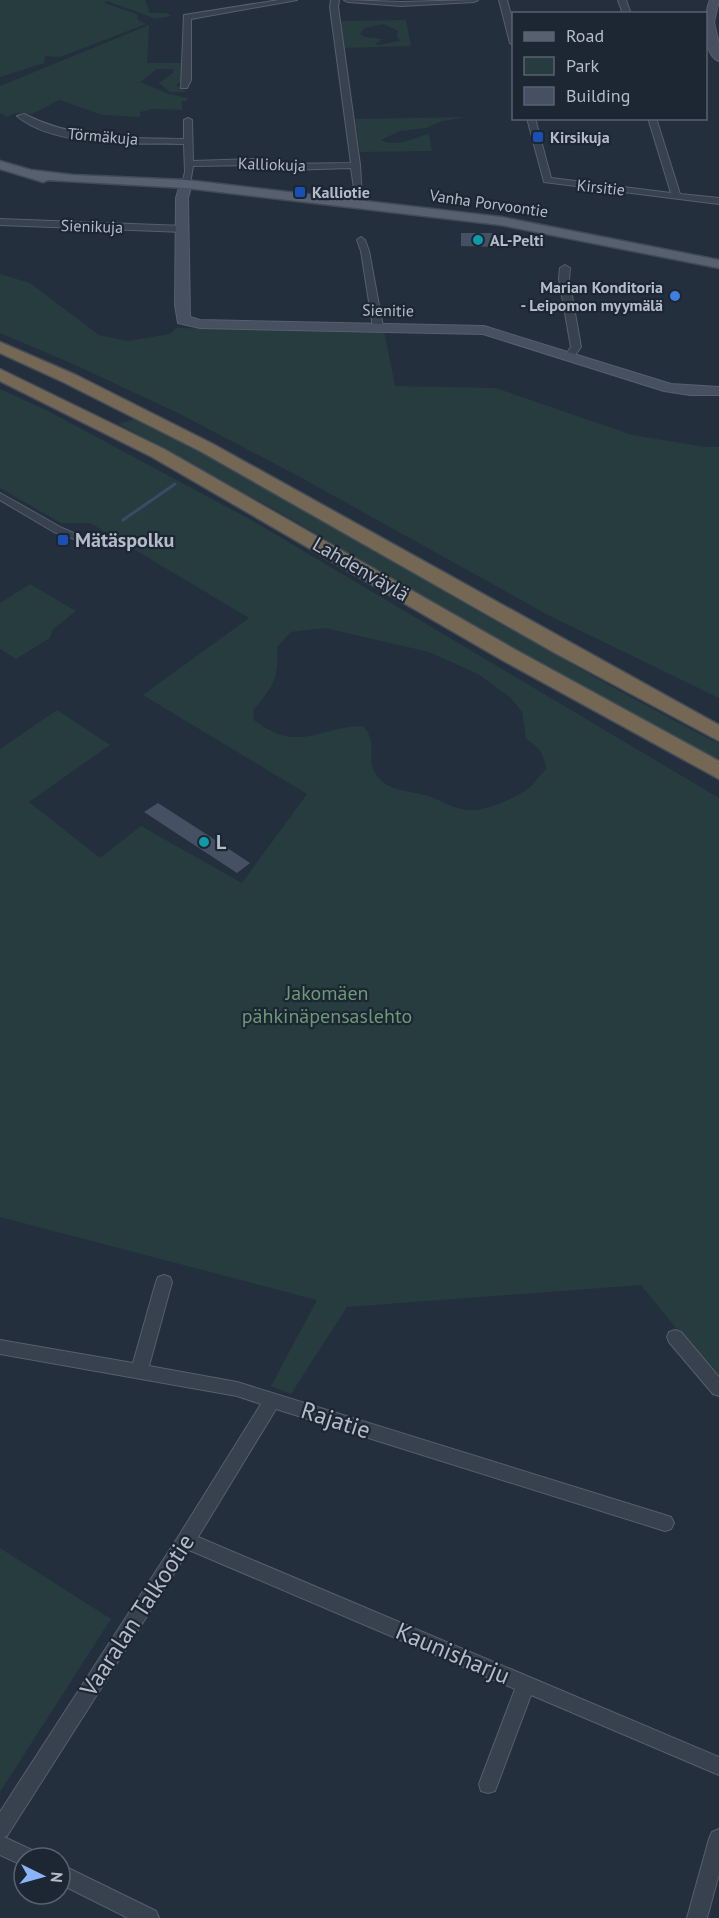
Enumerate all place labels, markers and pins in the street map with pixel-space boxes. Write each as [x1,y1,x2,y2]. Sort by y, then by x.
place label: Kirsikuja [550,127,610,147]
marker: Kirsikuja [531,130,545,144]
place label: Kalliotie [312,182,370,202]
marker: Kalliotie [293,185,307,199]
place label: AL-Pelti [490,230,544,250]
marker: AL-Pelti [471,233,485,247]
place label: Marian Konditoria - Leipomon myymälä [521,277,663,315]
marker: Marian Konditoria - Leipomon myymälä [668,289,682,303]
place label: Mätäspolku [75,527,174,553]
marker: Mätäspolku [56,533,70,547]
place label: L [216,829,227,855]
marker: L [197,835,211,849]

